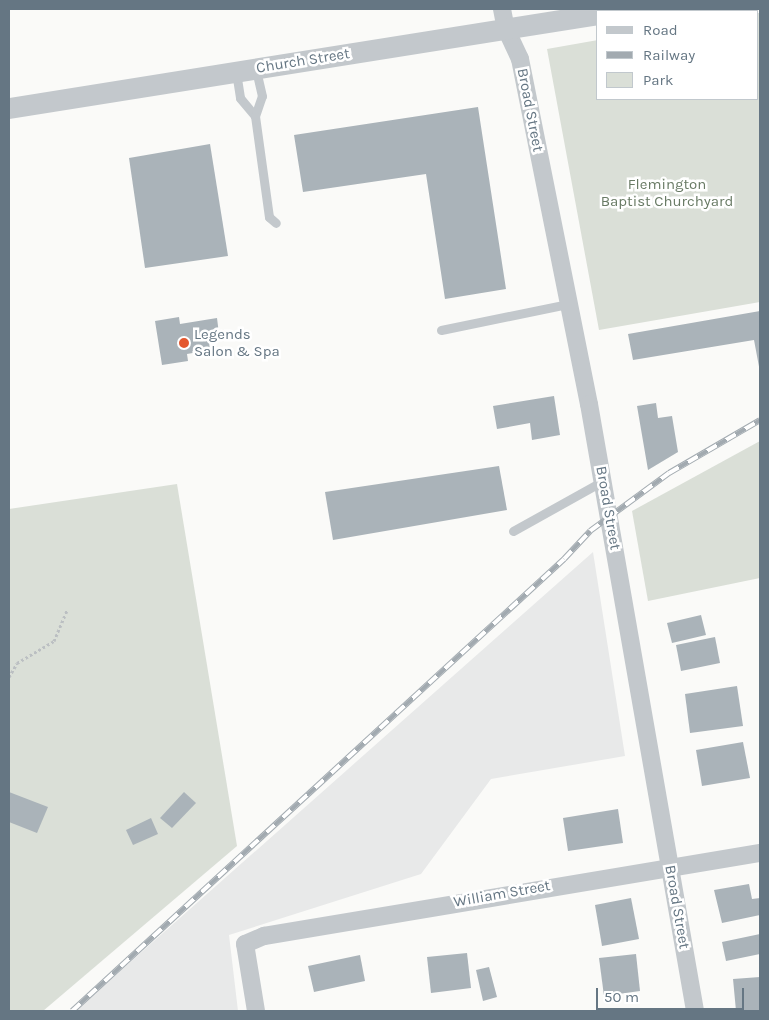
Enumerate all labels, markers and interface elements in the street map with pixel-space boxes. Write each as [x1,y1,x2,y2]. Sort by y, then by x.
legend [596,10,759,100]
text: Road [643,21,678,39]
street label: Church Street [255,45,351,77]
text: Railway [643,46,695,64]
street label: Broad Street [513,67,547,153]
text: Park [643,71,673,89]
park label: Flemington Baptist Churchyard [601,175,733,210]
place label: Legends Salon & Spa [194,325,280,360]
marker: Legends Salon & Spa [178,337,190,349]
street label: Broad Street [592,465,624,551]
street label: Broad Street [661,864,693,950]
street label: William Street [452,877,552,911]
scale bar [599,978,746,1010]
text: 50 m [604,988,639,1006]

